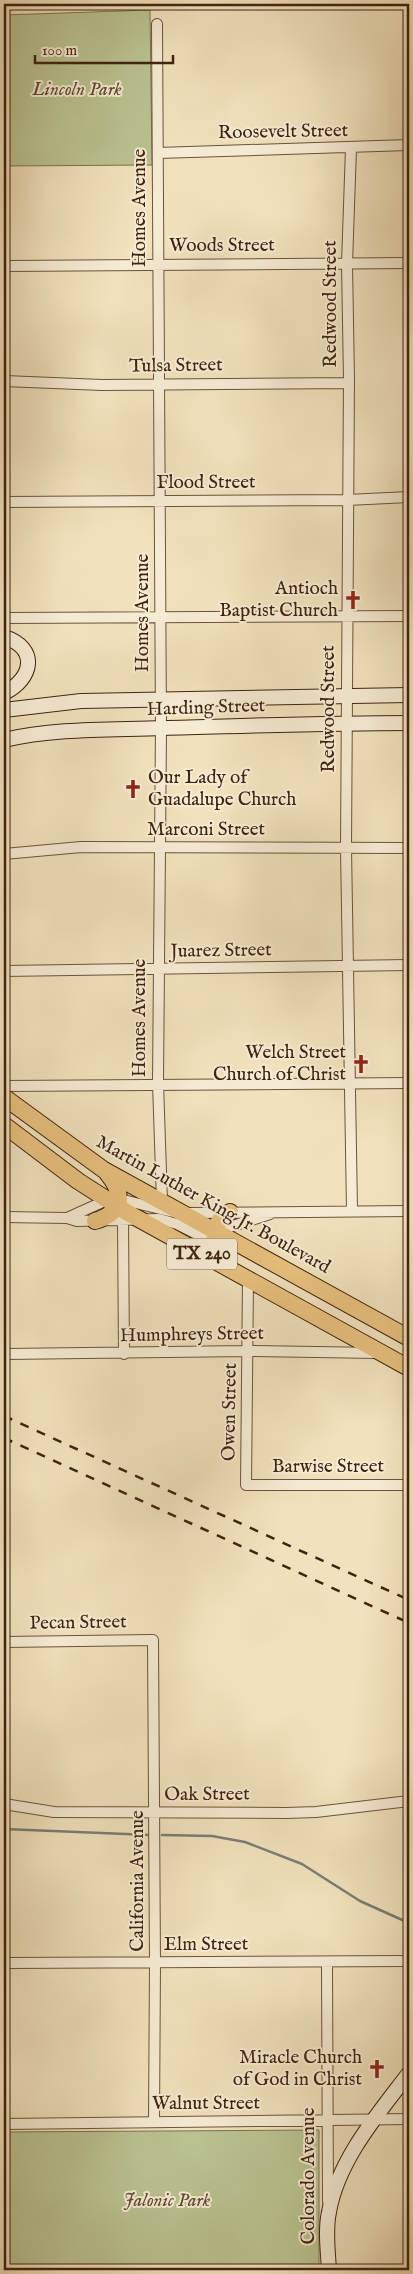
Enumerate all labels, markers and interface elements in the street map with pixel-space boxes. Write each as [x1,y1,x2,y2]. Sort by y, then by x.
scale bar [35,32,172,64]
text: 100 m [42,41,78,60]
park label: Lincoln Park [31,78,122,102]
street label: Roosevelt Street [218,119,349,145]
street label: Homes Avenue [128,148,152,267]
street label: Woods Street [169,234,275,258]
street label: Redwood Street [319,240,343,368]
street label: Tulsa Street [129,353,223,379]
street label: Flood Street [156,471,256,495]
street label: Homes Avenue [131,553,155,672]
place label: Antioch Baptist Church [219,577,338,623]
church icon: Antioch Baptist Church [342,589,364,611]
street label: Redwood Street [317,645,341,773]
street label: Harding Street [146,694,266,722]
place label: Our Lady of Guadalupe Church [148,766,296,812]
church icon: Our Lady of Guadalupe Church [122,778,144,800]
street label: Marconi Street [147,818,265,842]
street label: Juarez Street [168,938,272,964]
street label: Homes Avenue [128,958,152,1077]
place label: Welch Street Church of Christ [213,1041,346,1087]
church icon: Welch Street Church of Christ [350,1053,372,1075]
street label: Martin Luther King Jr. Boulevard [92,1130,335,1280]
road number: TX 240 [167,1238,237,1270]
street label: Humphreys Street [120,1322,265,1348]
street label: Owen Street [217,1362,243,1461]
street label: Barwise Street [272,1455,385,1479]
street label: Pecan Street [29,1610,127,1636]
street label: Oak Street [164,1783,250,1807]
street label: California Avenue [126,1810,150,1952]
street label: Elm Street [164,1933,249,1957]
place label: Miracle Church of God in Christ [233,2046,362,2092]
church icon: Miracle Church of God in Christ [366,2058,388,2080]
street label: Walnut Street [152,2092,261,2116]
street label: Colorado Avenue [297,2107,321,2244]
park label: Jalonic Park [124,2189,211,2213]

